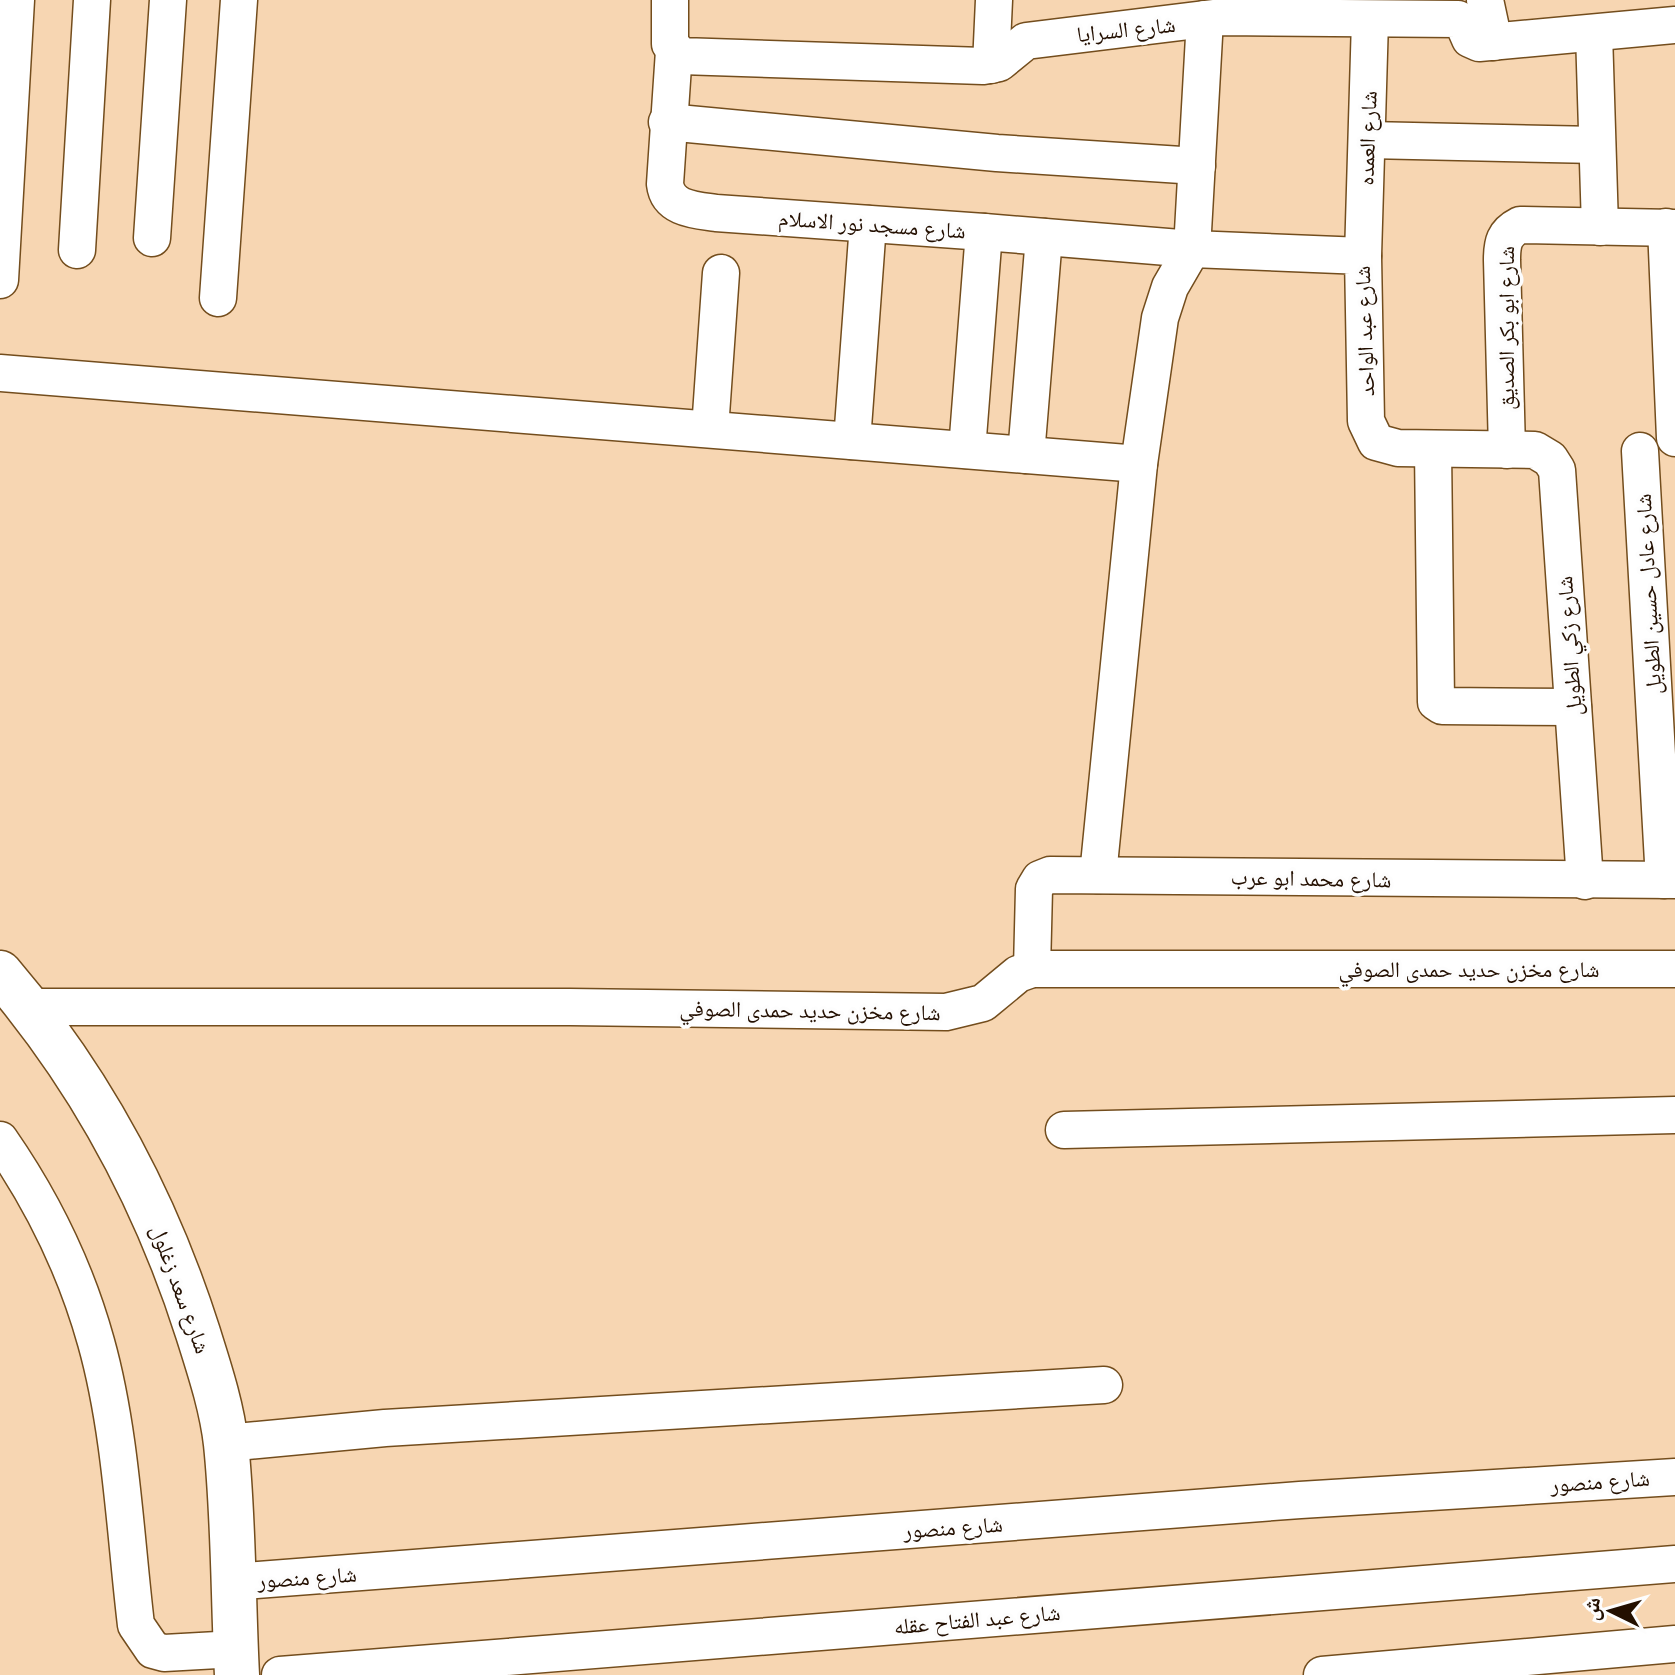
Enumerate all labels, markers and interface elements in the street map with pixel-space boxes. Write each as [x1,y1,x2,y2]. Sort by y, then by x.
street label: شارع السرايا [1075,11,1177,48]
street label: شارع العمده [1352,90,1383,186]
street label: شارع مسجد نور الاسلام [777,204,967,246]
street label: شارع ابو بكر الصديق [1493,246,1520,410]
street label: شارع عبد الواحد [1349,265,1380,397]
street label: شارع عادل حسين الطويل [1630,493,1667,695]
street label: شارع زكي الطويل [1551,575,1591,717]
street label: شارع محمد ابو عرب [1230,864,1392,893]
street label: شارع مخزن حديد حمدى الصوفي [1338,956,1600,987]
street label: شارع مخزن حديد حمدى الصوفي [679,995,941,1030]
street label: شارع سعد زغلول [145,1221,216,1357]
street label: شارع منصور [1548,1465,1651,1499]
street label: شارع منصور [901,1511,1004,1545]
street label: شارع منصور [255,1561,358,1595]
north arrow [1571,1571,1651,1651]
text: ش [1577,1596,1606,1622]
street label: شارع عبد الفتاح عقله [893,1599,1061,1640]

